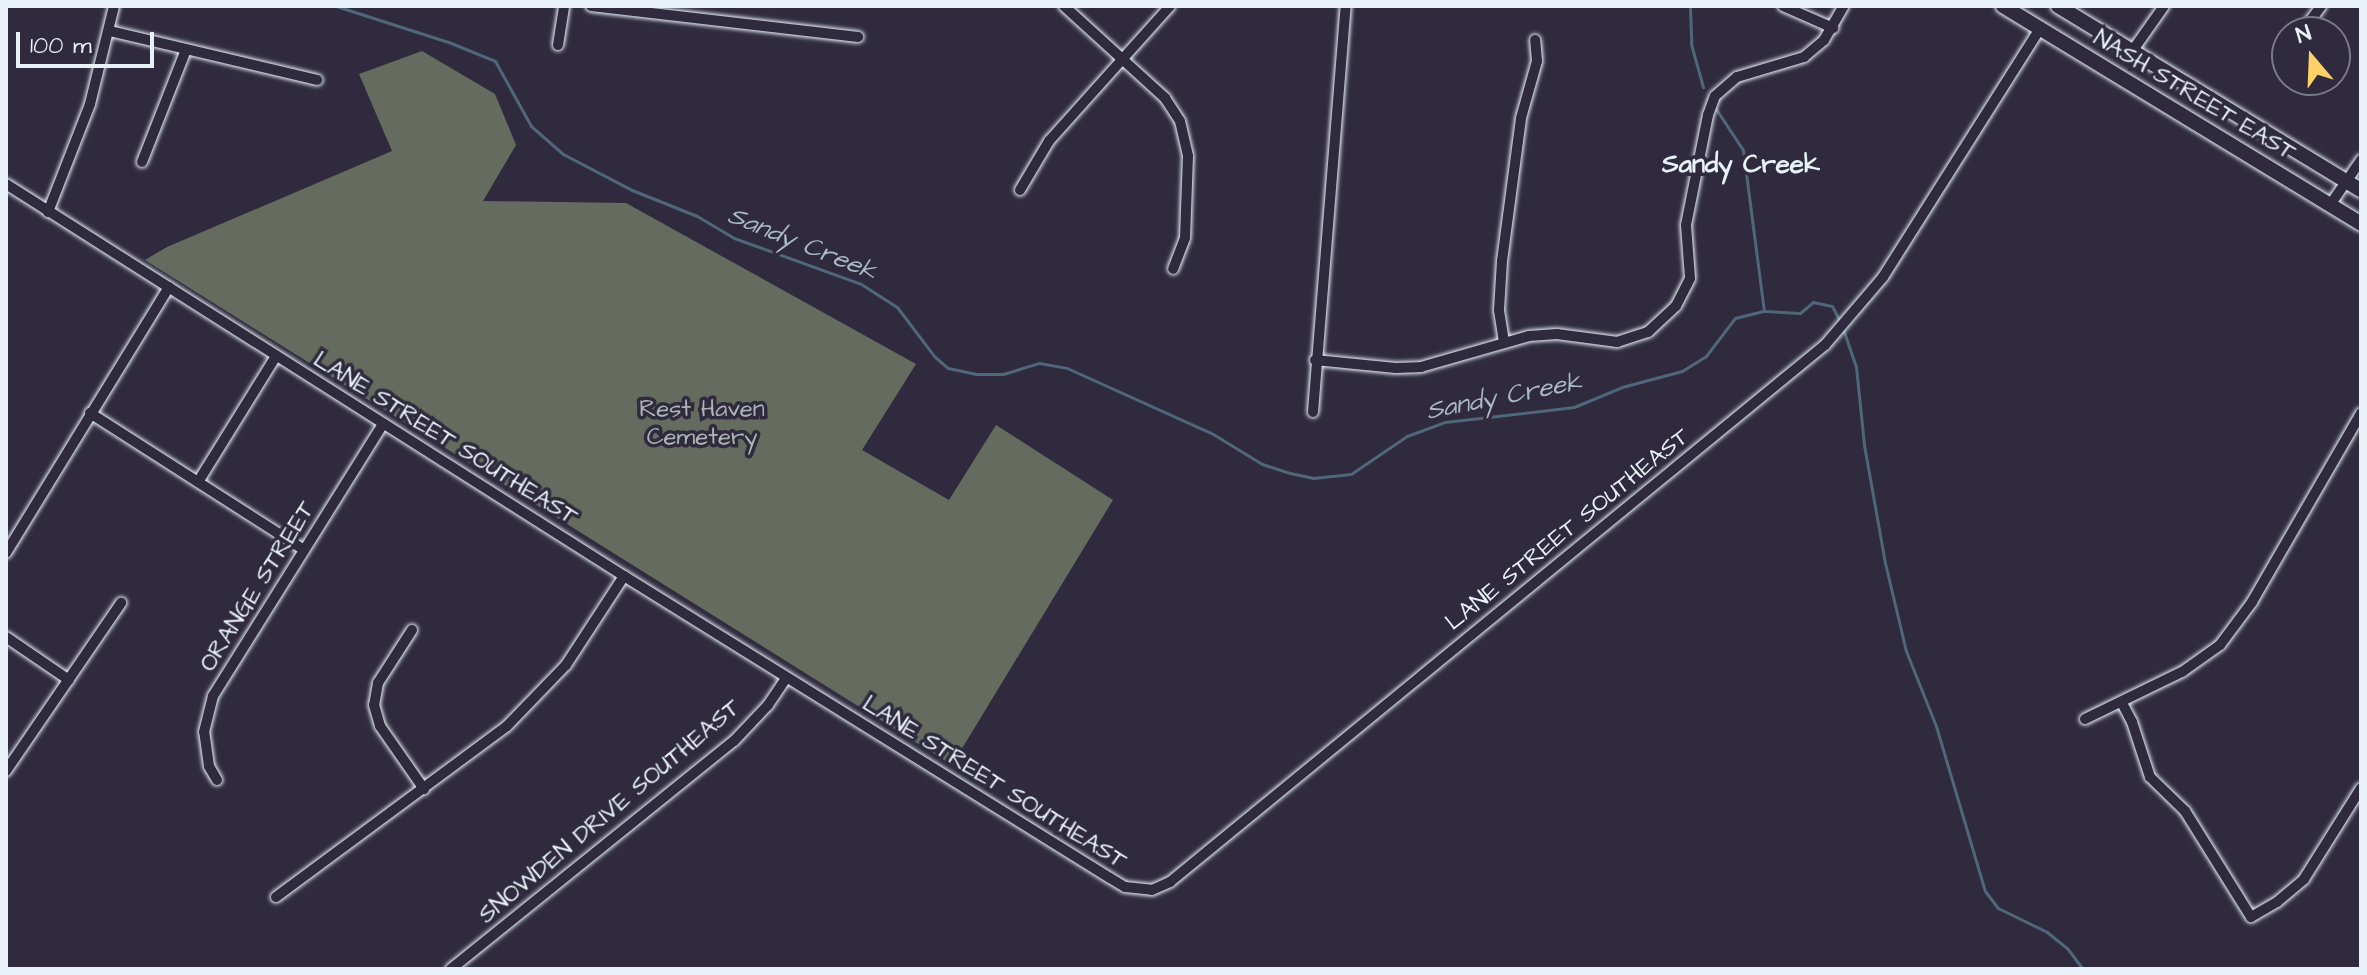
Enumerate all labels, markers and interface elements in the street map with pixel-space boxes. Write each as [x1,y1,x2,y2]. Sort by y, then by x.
scale bar [20,16,158,66]
north arrow [2271,16,2351,96]
text: N [2292,18,2315,52]
street label: NASH STREET EAST [2088,24,2300,168]
text: 100 m [30,29,92,63]
district label: Sandy Creek [1662,149,1820,181]
water label: Sandy Creek [723,200,881,288]
street label: LANE STREET SOUTHEAST [308,346,582,532]
water label: Sandy Creek [1424,367,1584,427]
park label: Rest Haven Cemetery [639,396,765,452]
street label: LANE STREET SOUTHEAST [1440,423,1696,637]
street label: ORANGE STREET [194,497,322,677]
street label: LANE STREET SOUTHEAST [857,690,1131,876]
street label: SNOWDEN DRIVE SOUTHEAST [473,694,747,930]

